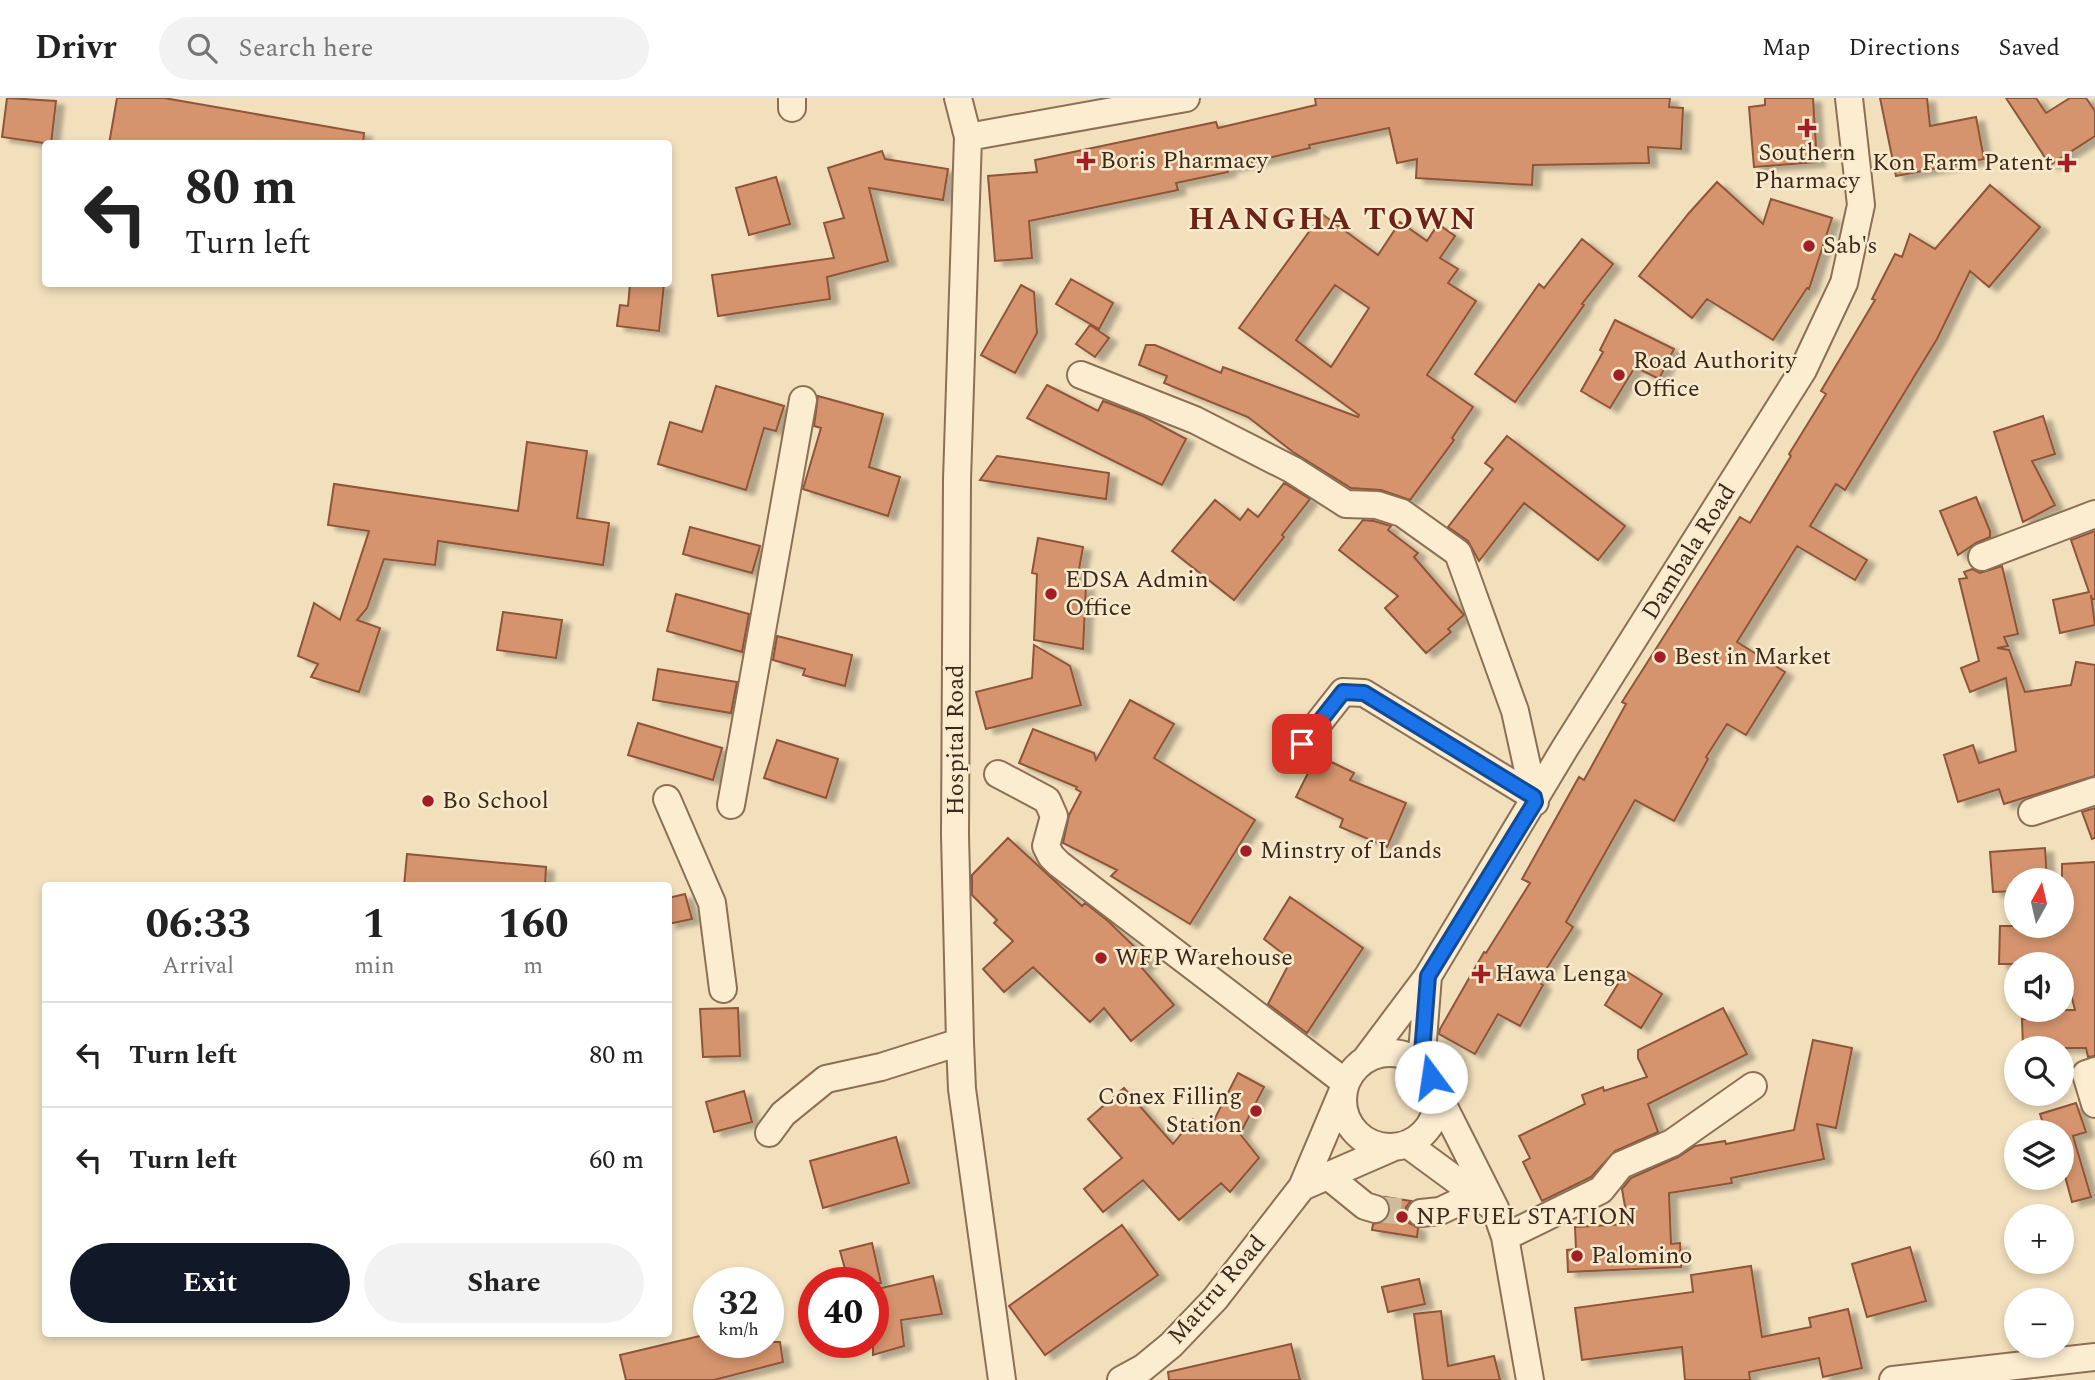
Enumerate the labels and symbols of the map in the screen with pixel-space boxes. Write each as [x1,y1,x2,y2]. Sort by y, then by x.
marker: Southern Pharmacy [1799,120,1815,136]
place label: Southern Pharmacy [1754,135,1861,199]
place label: Boris Pharmacy [1100,143,1270,179]
place label: Kon Farm Patent [1872,145,2053,181]
marker: Boris Pharmacy [1078,153,1094,169]
marker: Kon Farm Patent [2059,155,2075,171]
district label: HANGHA TOWN [1188,195,1478,244]
place label: Sab's [1823,228,1878,264]
marker: Sab's [1801,238,1817,254]
place label: Road Authority Office [1633,343,1798,407]
marker: Road Authority Office [1611,367,1627,383]
street label: Dambala Road [1633,477,1745,627]
place label: EDSA Admin Office [1065,562,1209,626]
marker: EDSA Admin Office [1043,586,1059,602]
place label: Best in Market [1674,639,1831,675]
marker: Best in Market [1652,649,1668,665]
street label: Hospital Road [938,664,974,816]
pin [1272,714,1332,774]
place label: Bo School [442,783,549,819]
marker: Bo School [420,793,436,809]
place label: Minstry of Lands [1260,833,1442,869]
marker: Minstry of Lands [1238,843,1254,859]
north arrow [2004,868,2074,938]
place label: WFP Warehouse [1115,940,1293,976]
marker: WFP Warehouse [1093,950,1109,966]
place label: Hawa Lenga [1495,956,1627,992]
marker: Hawa Lenga [1473,966,1489,982]
position arrow [1394,1040,1468,1114]
place label: Conex Filling Station [1098,1079,1242,1143]
marker: Conex Filling Station [1248,1103,1264,1119]
place label: NP FUEL STATION [1416,1199,1637,1235]
marker: NP FUEL STATION [1394,1209,1410,1225]
street label: Mattru Road [1159,1227,1275,1353]
place label: Palomino [1591,1238,1692,1274]
marker: Palomino [1569,1248,1585,1264]
speed limit sign: 40 [798,1267,889,1358]

